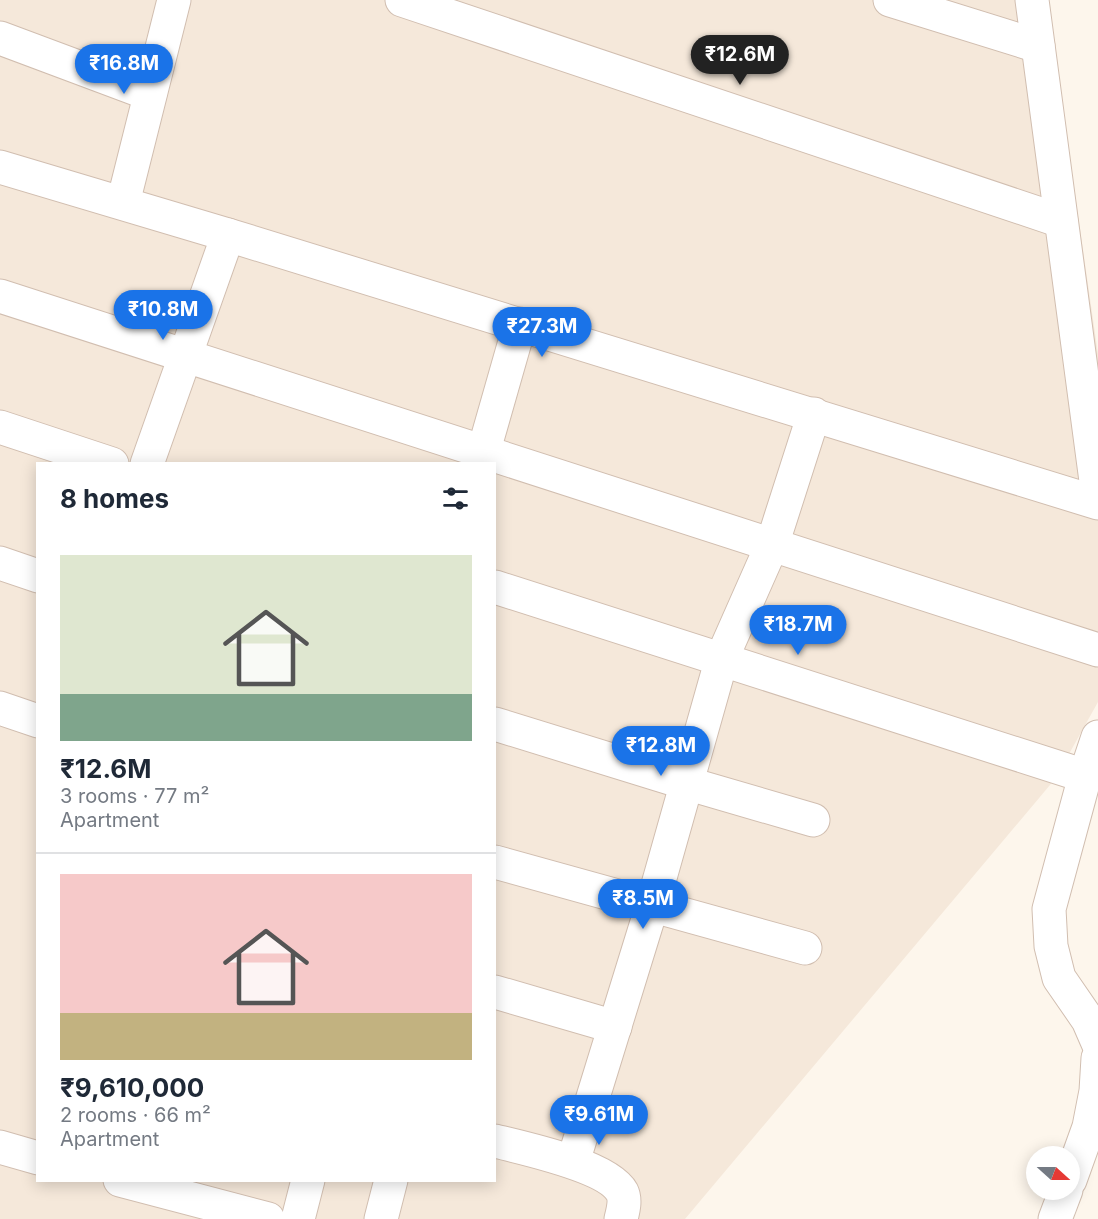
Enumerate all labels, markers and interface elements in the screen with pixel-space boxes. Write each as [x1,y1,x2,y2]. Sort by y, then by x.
pin: ₹12.6M [691,35,789,86]
text: ₹12.6M [705,42,775,66]
pin: ₹16.8M [75,44,173,95]
text: ₹16.8M [89,51,159,75]
pin: ₹10.8M [114,290,212,341]
text: ₹10.8M [128,297,198,321]
pin: ₹27.3M [493,307,591,358]
text: ₹27.3M [507,314,577,338]
icon: filters [439,482,472,515]
text: 8 homes [60,483,169,514]
icon: home [212,594,320,702]
pin: ₹18.7M [749,605,847,656]
text: ₹18.7M [763,612,833,636]
pin: ₹12.8M [612,726,710,777]
text: ₹12.8M [626,733,696,757]
text: ₹12.6M [60,753,151,784]
text: 3 rooms · 77 m² [60,784,209,808]
text: Apartment [60,808,159,832]
pin: ₹8.5M [601,879,685,930]
text: ₹8.5M [612,886,674,910]
icon: home [212,913,320,1021]
text: ₹9,610,000 [60,1072,204,1103]
pin: ₹9.61M [550,1095,648,1146]
text: ₹9.61M [564,1102,634,1126]
text: 2 rooms · 66 m² [60,1103,211,1127]
text: Apartment [60,1127,159,1151]
north arrow [1026,1146,1080,1200]
map controls [1026,1146,1080,1200]

